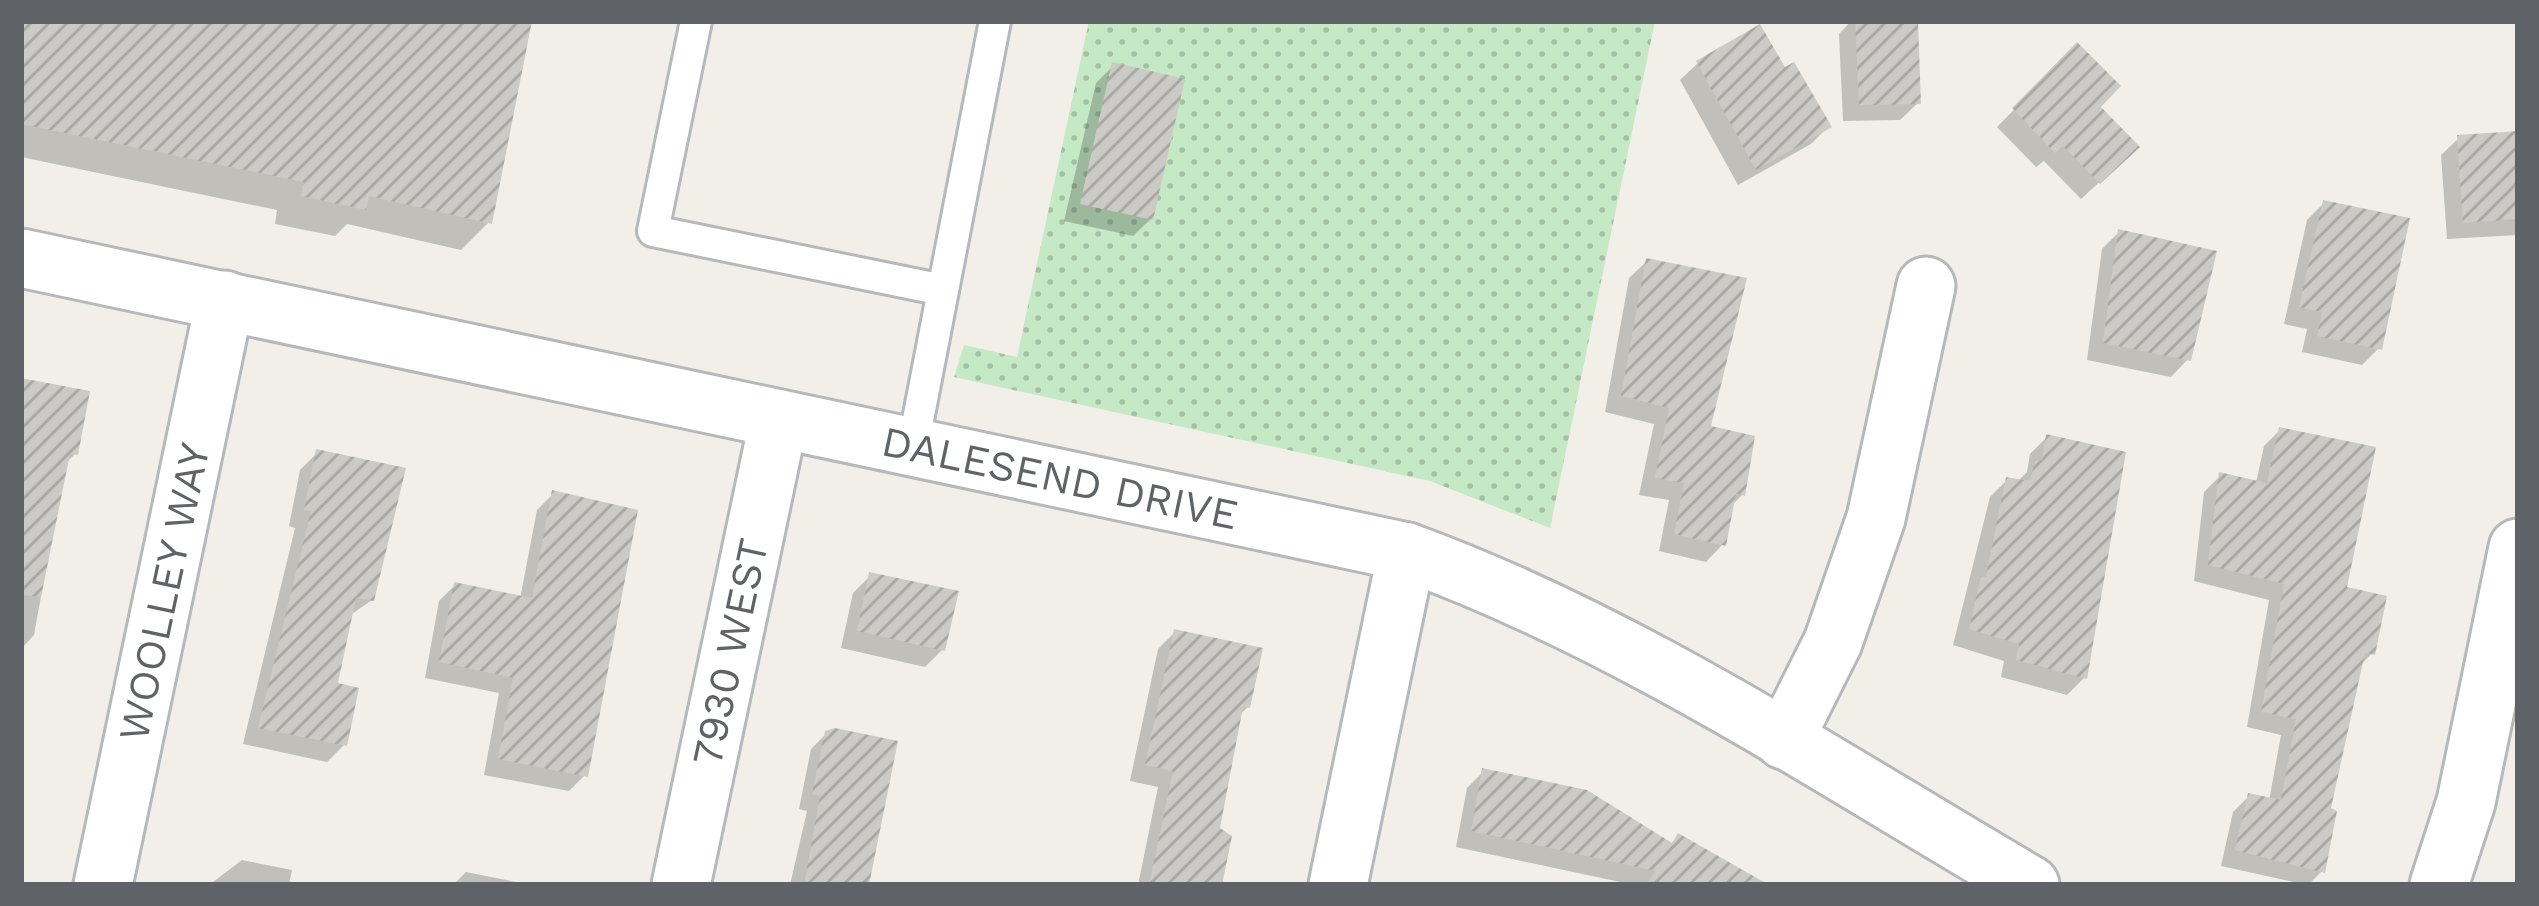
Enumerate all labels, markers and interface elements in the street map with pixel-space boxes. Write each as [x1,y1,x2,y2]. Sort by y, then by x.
street label: DALESEND DRIVE [877,416,1243,540]
street label: WOOLLEY WAY [109,439,219,745]
street label: 7930 WEST [682,534,778,770]

